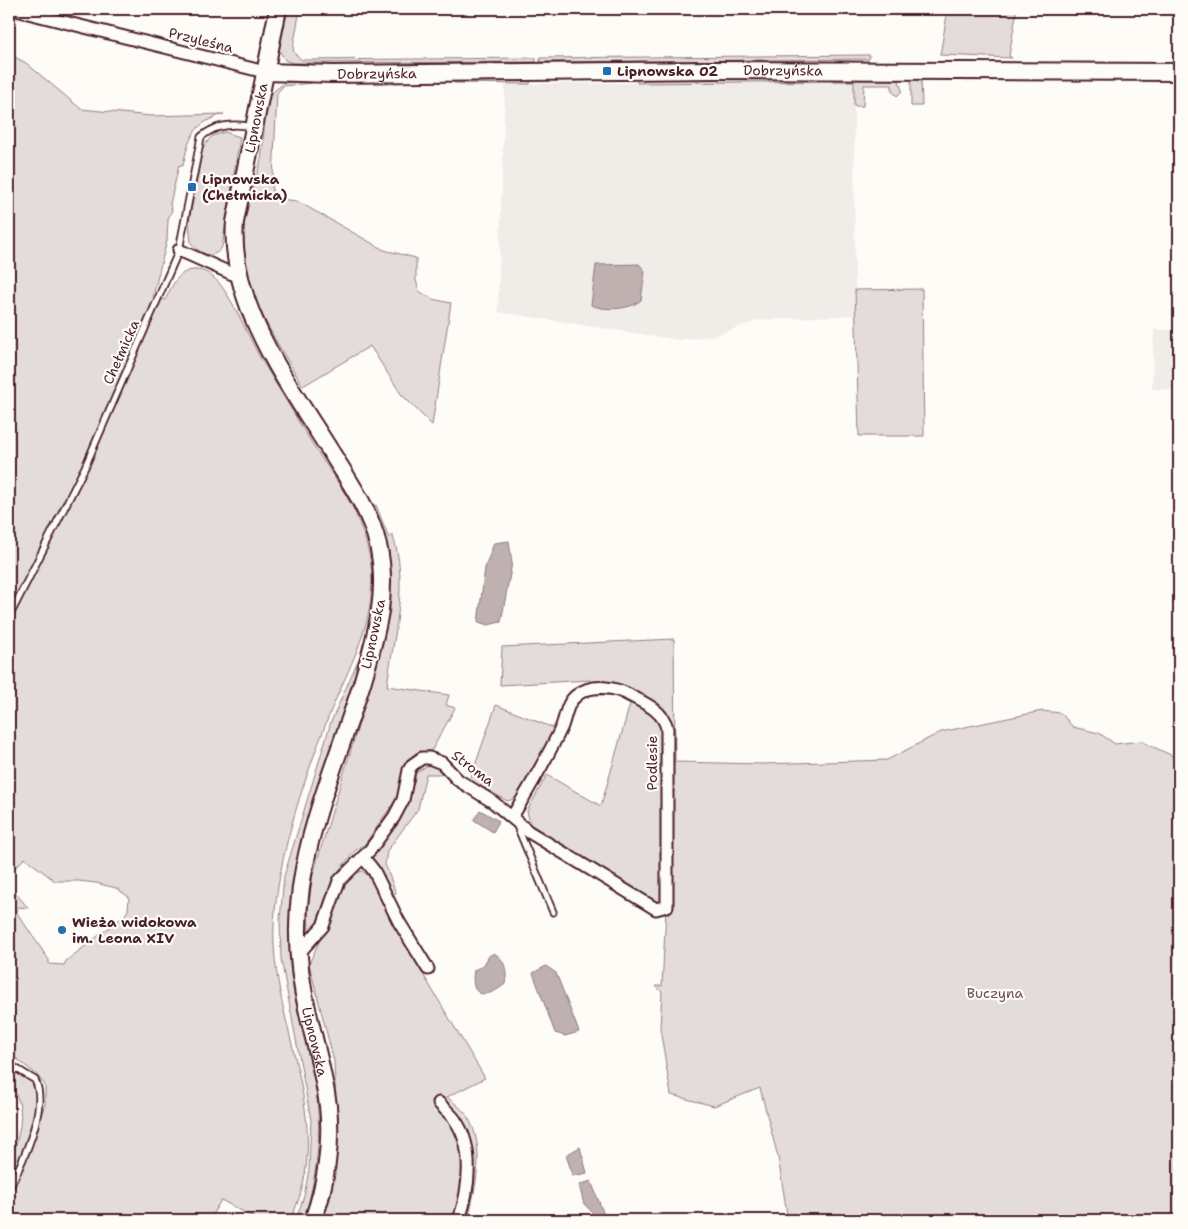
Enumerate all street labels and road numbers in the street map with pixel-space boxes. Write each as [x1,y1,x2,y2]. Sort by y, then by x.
street label: Przyleśna [167,23,235,57]
street label: Dobrzyńska [743,61,823,79]
street label: Dobrzyńska [337,64,417,83]
street label: Lipnowska [240,81,272,155]
street label: Chełmicka [99,317,143,387]
street label: Lipnowska [357,597,389,671]
street label: Podlesie [643,735,661,791]
street label: Stroma [448,746,498,790]
street label: Lipnowska [298,1005,332,1078]

